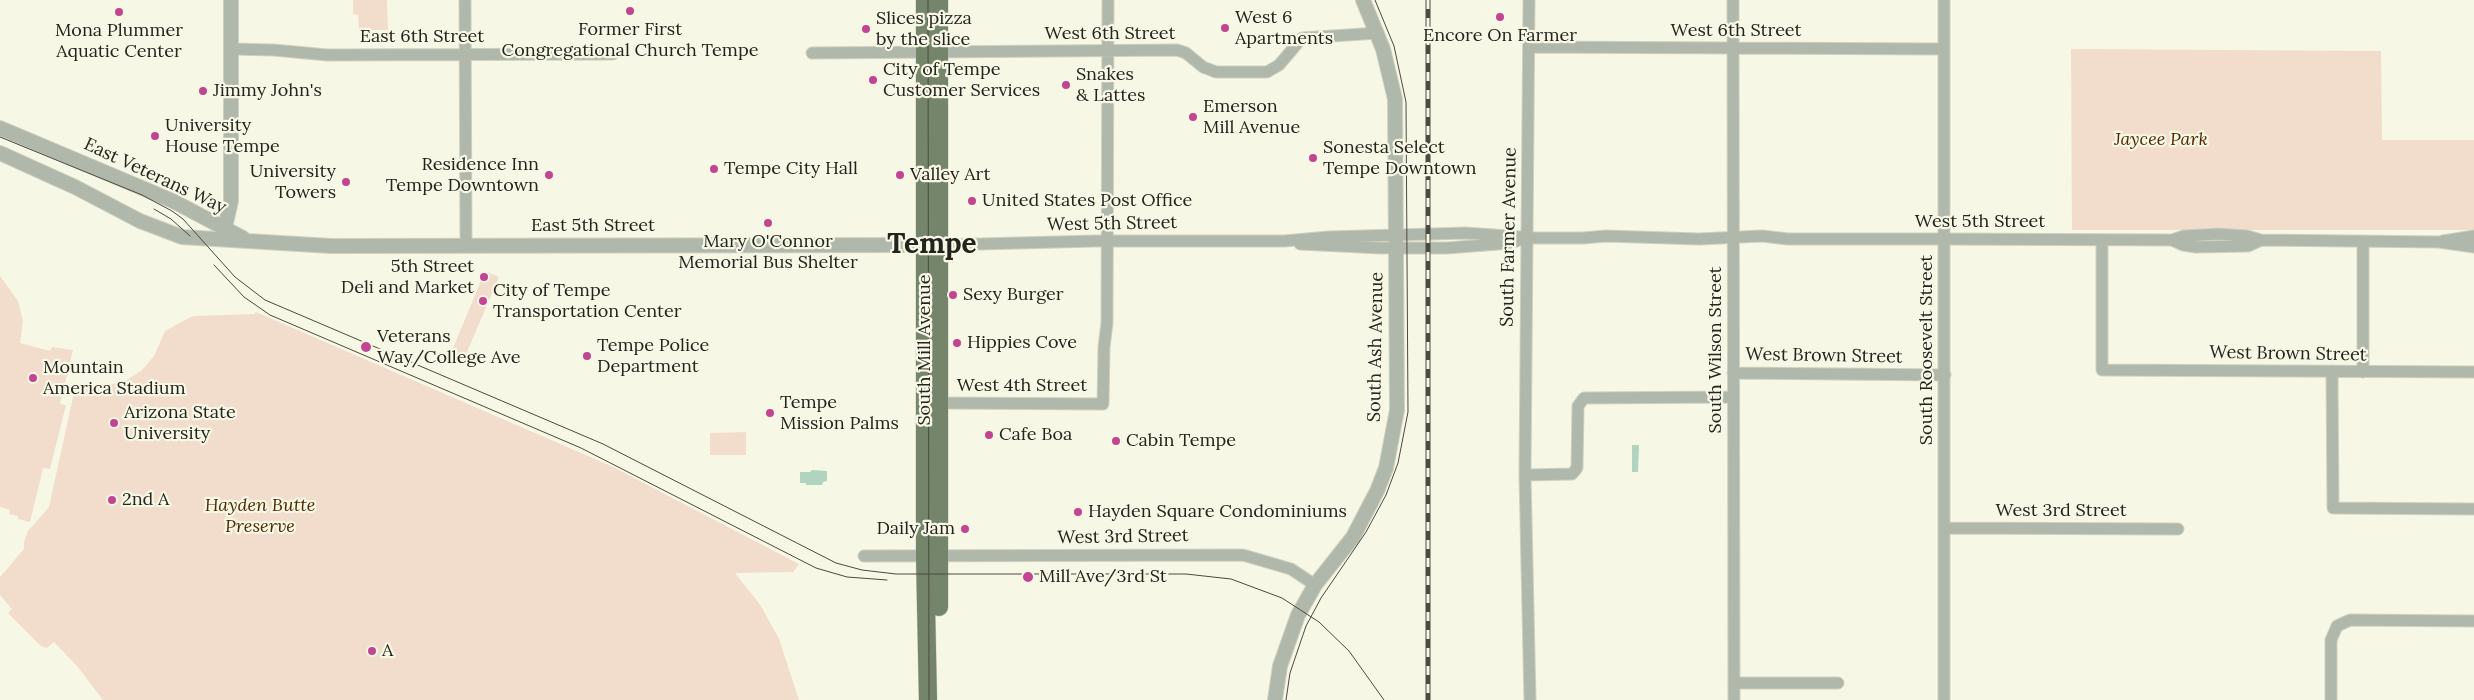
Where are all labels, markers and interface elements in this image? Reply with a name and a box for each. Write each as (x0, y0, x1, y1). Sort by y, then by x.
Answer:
marker: Former First Congregational Church Tempe (624, 5, 636, 17)
marker: Mona Plummer Aquatic Center (113, 6, 125, 18)
place label: West 6 Apartments (1235, 7, 1333, 50)
place label: Slices pizza by the slice (876, 8, 972, 50)
marker: Encore On Farmer (1494, 11, 1506, 23)
place label: Former First Congregational Church Tempe (502, 19, 758, 62)
place label: Mona Plummer Aquatic Center (55, 20, 183, 62)
street label: West 6th Street (1671, 20, 1801, 42)
marker: West 6 Apartments (1219, 22, 1231, 34)
marker: Slices pizza by the slice (860, 23, 872, 35)
street label: West 6th Street (1045, 23, 1175, 45)
place label: Encore On Farmer (1423, 25, 1577, 47)
street label: East 6th Street (360, 26, 484, 48)
place label: City of Tempe Customer Services (883, 59, 1040, 102)
place label: Snakes & Lattes (1076, 64, 1145, 106)
marker: City of Tempe Customer Services (867, 74, 879, 86)
marker: Snakes & Lattes (1060, 79, 1072, 91)
place label: Jimmy John's (213, 80, 322, 102)
marker: Jimmy John's (197, 85, 209, 97)
place label: Emerson Mill Avenue (1203, 96, 1300, 138)
marker: Emerson Mill Avenue (1187, 111, 1199, 123)
place label: University House Tempe (165, 115, 280, 158)
park label: Jaycee Park (2114, 129, 2208, 151)
marker: University House Tempe (149, 130, 161, 142)
street label: East Veterans Way (80, 134, 230, 218)
place label: Sonesta Select Tempe Downtown (1323, 137, 1476, 180)
street label: South Farmer Avenue (1497, 147, 1521, 327)
marker: Sonesta Select Tempe Downtown (1307, 152, 1319, 164)
place label: Residence Inn Tempe Downtown (386, 154, 539, 196)
place label: Tempe City Hall (724, 158, 858, 180)
place label: University Towers (250, 161, 336, 203)
marker: Tempe City Hall (708, 163, 720, 175)
place label: Valley Art (910, 164, 990, 186)
marker: Residence Inn Tempe Downtown (543, 169, 555, 181)
marker: Valley Art (894, 169, 906, 181)
marker: University Towers (340, 176, 352, 188)
place label: United States Post Office (982, 190, 1192, 212)
marker: United States Post Office (966, 195, 978, 207)
street label: West 5th Street (1915, 211, 2045, 233)
street label: West 5th Street (1047, 212, 1177, 236)
street label: East 5th Street (531, 215, 655, 237)
marker: Mary O'Connor Memorial Bus Shelter (762, 217, 774, 229)
district label: Tempe (887, 228, 977, 262)
place label: Mary O'Connor Memorial Bus Shelter (678, 231, 858, 274)
street label: South Roosevelt Street (1916, 255, 1938, 445)
place label: 5th Street Deli and Market (341, 256, 474, 298)
street label: South Wilson Street (1705, 266, 1727, 434)
marker: 5th Street Deli and Market (478, 271, 490, 283)
street label: South Ash Avenue (1364, 272, 1388, 422)
street label: South Mill Avenue (914, 274, 936, 426)
place label: City of Tempe Transportation Center (493, 280, 682, 322)
place label: Sexy Burger (963, 284, 1064, 306)
marker: Sexy Burger (947, 289, 959, 301)
marker: City of Tempe Transportation Center (477, 295, 489, 307)
place label: Veterans Way/College Ave (377, 326, 521, 368)
place label: Hippies Cove (967, 332, 1077, 354)
place label: Tempe Police Department (597, 335, 709, 378)
marker: Hippies Cove (951, 337, 963, 349)
marker: Veterans Way/College Ave (359, 340, 373, 354)
street label: West Brown Street (2209, 342, 2367, 366)
street label: West Brown Street (1745, 344, 1903, 368)
marker: Tempe Police Department (581, 350, 593, 362)
place label: Mountain America Stadium (43, 357, 186, 399)
marker: Mountain America Stadium (27, 372, 39, 384)
street label: West 4th Street (957, 375, 1087, 397)
place label: Tempe Mission Palms (780, 392, 899, 434)
place label: Arizona State University (124, 402, 236, 444)
marker: Tempe Mission Palms (764, 407, 776, 419)
marker: Arizona State University (108, 417, 120, 429)
place label: Cafe Boa (999, 424, 1072, 446)
marker: Cafe Boa (983, 429, 995, 441)
place label: Cabin Tempe (1126, 430, 1236, 452)
marker: Cabin Tempe (1110, 435, 1122, 447)
place label: 2nd A (122, 489, 169, 511)
marker: 2nd A (106, 494, 118, 506)
park label: Hayden Butte Preserve (205, 495, 315, 538)
street label: West 3rd Street (1995, 500, 2127, 522)
place label: Hayden Square Condominiums (1088, 501, 1347, 523)
marker: Hayden Square Condominiums (1072, 506, 1084, 518)
place label: Daily Jam (876, 518, 955, 540)
marker: Daily Jam (959, 523, 971, 535)
street label: West 3rd Street (1057, 525, 1189, 549)
place label: Mill Ave/3rd St (1039, 566, 1167, 588)
marker: Mill Ave/3rd St (1021, 570, 1035, 584)
place label: A (382, 640, 393, 662)
marker: A (366, 645, 378, 657)

